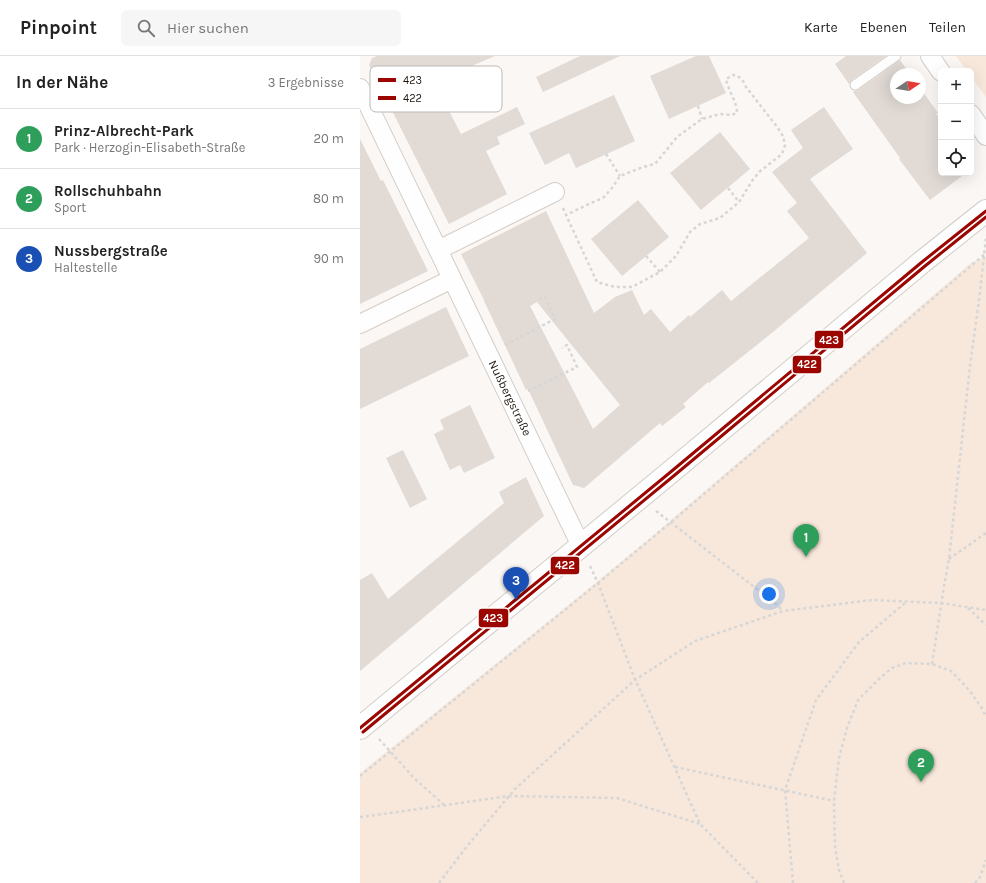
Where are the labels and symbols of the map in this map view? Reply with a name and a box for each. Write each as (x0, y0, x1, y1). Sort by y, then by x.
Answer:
legend (370, 66, 502, 112)
north arrow (890, 68, 926, 104)
text: 423 (403, 74, 422, 87)
text: 422 (403, 92, 422, 105)
line badge: 423 (814, 330, 844, 349)
text: 423 (819, 334, 839, 347)
line badge: 422 (792, 355, 822, 374)
street label: Nußbergstraße (486, 358, 534, 438)
text: 422 (797, 358, 817, 371)
pin: 1 (793, 524, 819, 557)
line badge: 422 (550, 556, 580, 575)
text: 422 (555, 559, 575, 572)
pin: 3 (503, 567, 529, 600)
your location (759, 584, 779, 604)
line badge: 423 (478, 608, 509, 628)
text: 423 (483, 612, 503, 625)
pin: 2 (908, 749, 934, 782)

